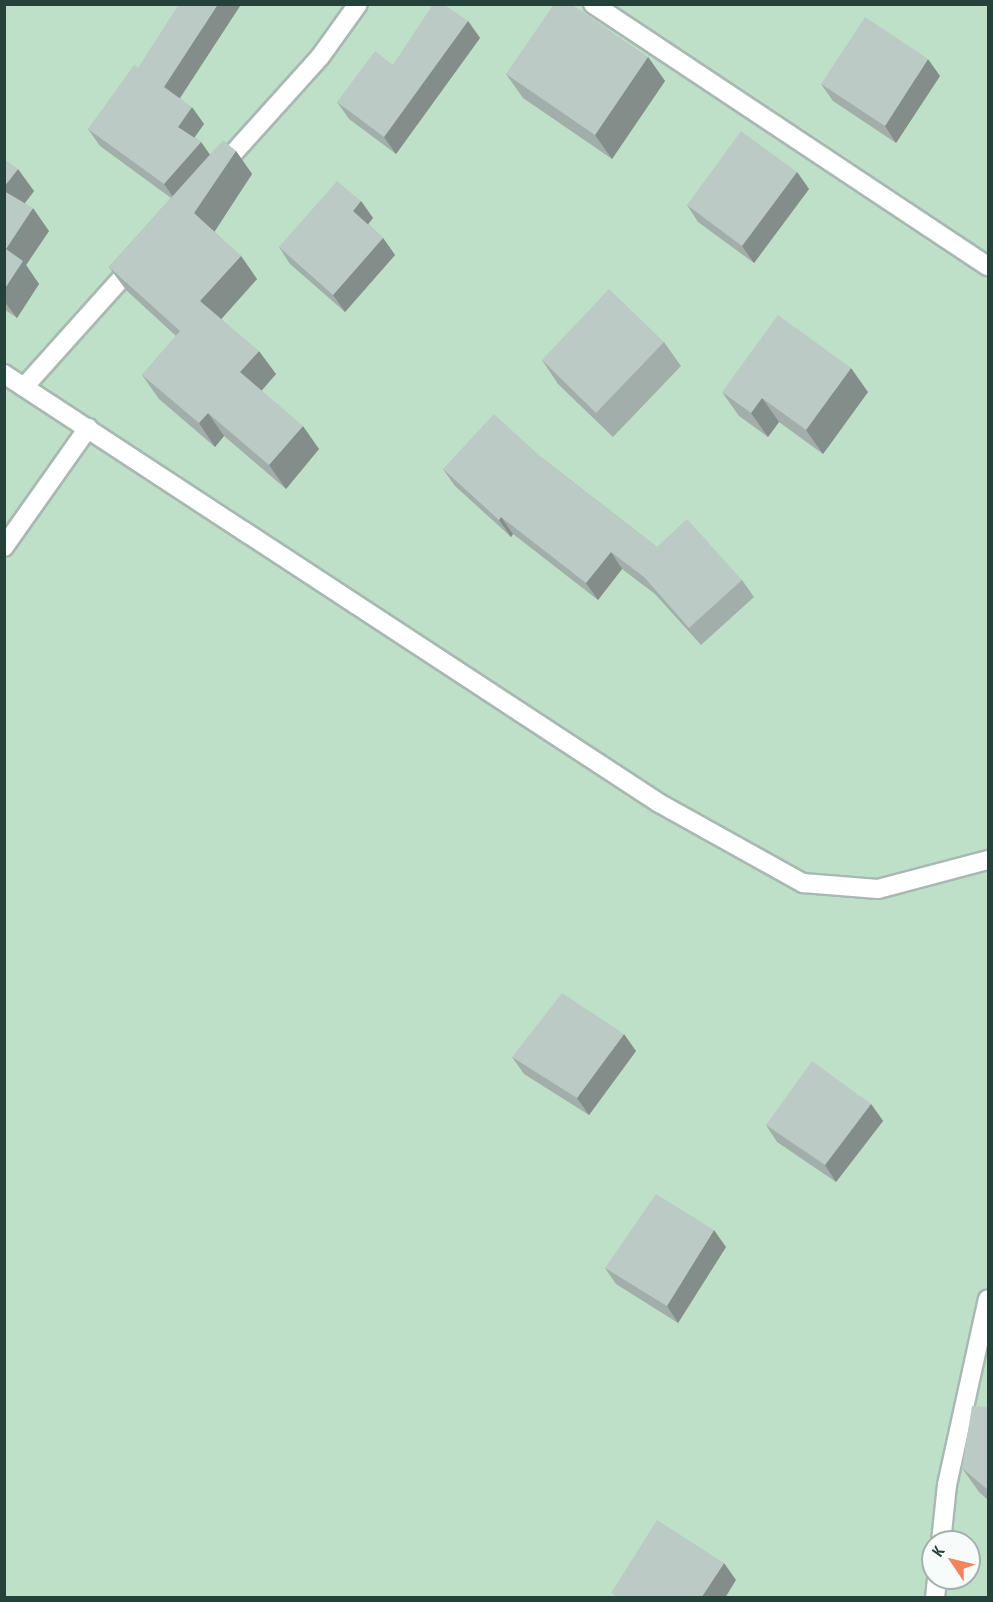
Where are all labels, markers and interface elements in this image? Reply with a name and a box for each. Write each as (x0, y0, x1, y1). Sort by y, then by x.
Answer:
north arrow (921, 1530, 981, 1590)
text: K (927, 1542, 948, 1560)

